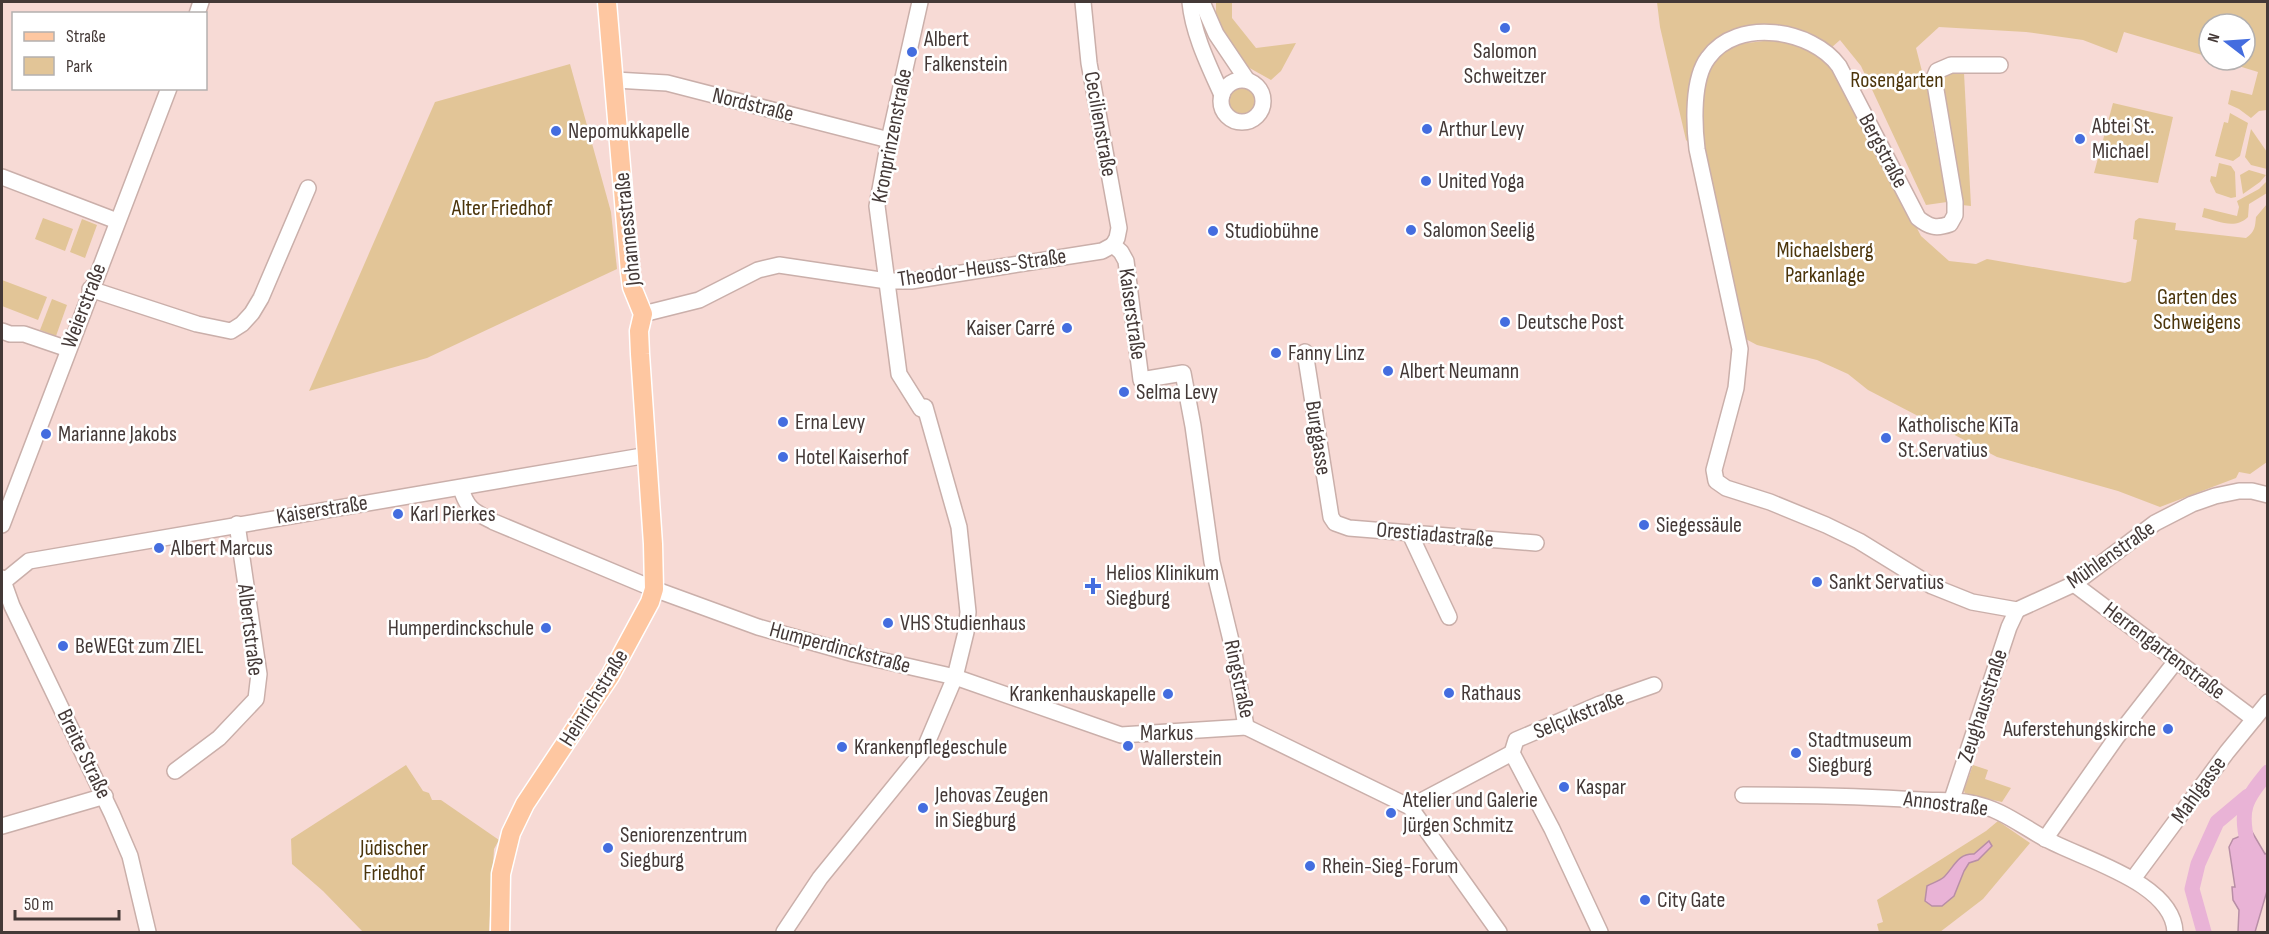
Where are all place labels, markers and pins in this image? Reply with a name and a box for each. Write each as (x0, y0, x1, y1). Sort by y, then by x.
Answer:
marker: Salomon Schweitzer (1498, 21, 1512, 35)
place label: Albert Falkenstein (923, 26, 1008, 78)
place label: Salomon Schweitzer (1464, 38, 1546, 90)
marker: Albert Falkenstein (905, 45, 919, 59)
place label: Abtei St. Michael (2091, 113, 2154, 165)
place label: Arthur Levy (1438, 116, 1525, 143)
place label: Nepomukkapelle (568, 118, 690, 145)
marker: Arthur Levy (1420, 122, 1434, 136)
marker: Nepomukkapelle (549, 124, 563, 138)
marker: Abtei St. Michael (2073, 132, 2087, 146)
place label: United Yoga (1438, 168, 1525, 195)
marker: United Yoga (1419, 174, 1433, 188)
place label: Salomon Seelig (1423, 217, 1535, 244)
place label: Studiobühne (1225, 218, 1319, 245)
marker: Salomon Seelig (1404, 223, 1418, 237)
marker: Studiobühne (1206, 224, 1220, 238)
place label: Deutsche Post (1517, 309, 1624, 336)
place label: Kaiser Carré (966, 315, 1055, 342)
marker: Deutsche Post (1498, 315, 1512, 329)
marker: Kaiser Carré (1060, 321, 1074, 335)
place label: Fanny Linz (1288, 340, 1365, 367)
marker: Fanny Linz (1269, 346, 1283, 360)
place label: Albert Neumann (1399, 358, 1519, 385)
marker: Albert Neumann (1381, 364, 1395, 378)
place label: Selma Levy (1136, 379, 1219, 406)
marker: Selma Levy (1117, 385, 1131, 399)
place label: Erna Levy (795, 409, 866, 436)
place label: Katholische KiTa St.Servatius (1898, 412, 2019, 464)
marker: Erna Levy (776, 415, 790, 429)
place label: Marianne Jakobs (58, 421, 177, 448)
marker: Marianne Jakobs (39, 427, 53, 441)
marker: Katholische KiTa St.Servatius (1879, 431, 1893, 445)
place label: Hotel Kaiserhof (795, 444, 909, 471)
marker: Hotel Kaiserhof (776, 450, 790, 464)
place label: Karl Pierkes (410, 501, 496, 528)
marker: Karl Pierkes (391, 507, 405, 521)
place label: Siegessäule (1656, 512, 1742, 539)
marker: Siegessäule (1637, 518, 1651, 532)
place label: Albert Marcus (170, 535, 273, 562)
marker: Albert Marcus (152, 541, 166, 555)
place label: Helios Klinikum Siegburg (1106, 560, 1219, 612)
place label: Sankt Servatius (1829, 569, 1944, 596)
marker: Sankt Servatius (1810, 575, 1824, 589)
marker: Helios Klinikum Siegburg (1084, 577, 1102, 595)
place label: VHS Studienhaus (900, 610, 1026, 637)
place label: Humperdinckschule (388, 615, 534, 642)
marker: VHS Studienhaus (881, 616, 895, 630)
marker: Humperdinckschule (539, 621, 553, 635)
place label: BeWEGt zum ZIEL (75, 633, 203, 660)
marker: BeWEGt zum ZIEL (56, 639, 70, 653)
place label: Rathaus (1461, 680, 1521, 707)
place label: Krankenhauskapelle (1009, 681, 1156, 708)
marker: Rathaus (1442, 686, 1456, 700)
marker: Krankenhauskapelle (1161, 687, 1175, 701)
place label: Auferstehungskirche (2002, 716, 2156, 743)
place label: Markus Wallerstein (1140, 720, 1222, 772)
marker: Auferstehungskirche (2161, 722, 2175, 736)
place label: Stadtmuseum Siegburg (1808, 727, 1912, 779)
place label: Krankenpflegeschule (854, 734, 1007, 761)
marker: Markus Wallerstein (1121, 739, 1135, 753)
marker: Krankenpflegeschule (835, 740, 849, 754)
marker: Stadtmuseum Siegburg (1789, 746, 1803, 760)
place label: Kaspar (1576, 774, 1626, 801)
marker: Kaspar (1557, 780, 1571, 794)
place label: Jehovas Zeugen in Siegburg (934, 782, 1048, 834)
place label: Atelier und Galerie Jürgen Schmitz (1402, 787, 1538, 839)
marker: Jehovas Zeugen in Siegburg (916, 801, 930, 815)
marker: Atelier und Galerie Jürgen Schmitz (1384, 806, 1398, 820)
place label: Seniorenzentrum Siegburg (620, 822, 747, 874)
marker: Seniorenzentrum Siegburg (601, 841, 615, 855)
place label: Rhein-Sieg-Forum (1322, 853, 1458, 880)
marker: Rhein-Sieg-Forum (1303, 859, 1317, 873)
place label: City Gate (1657, 887, 1725, 914)
marker: City Gate (1638, 893, 1652, 907)

